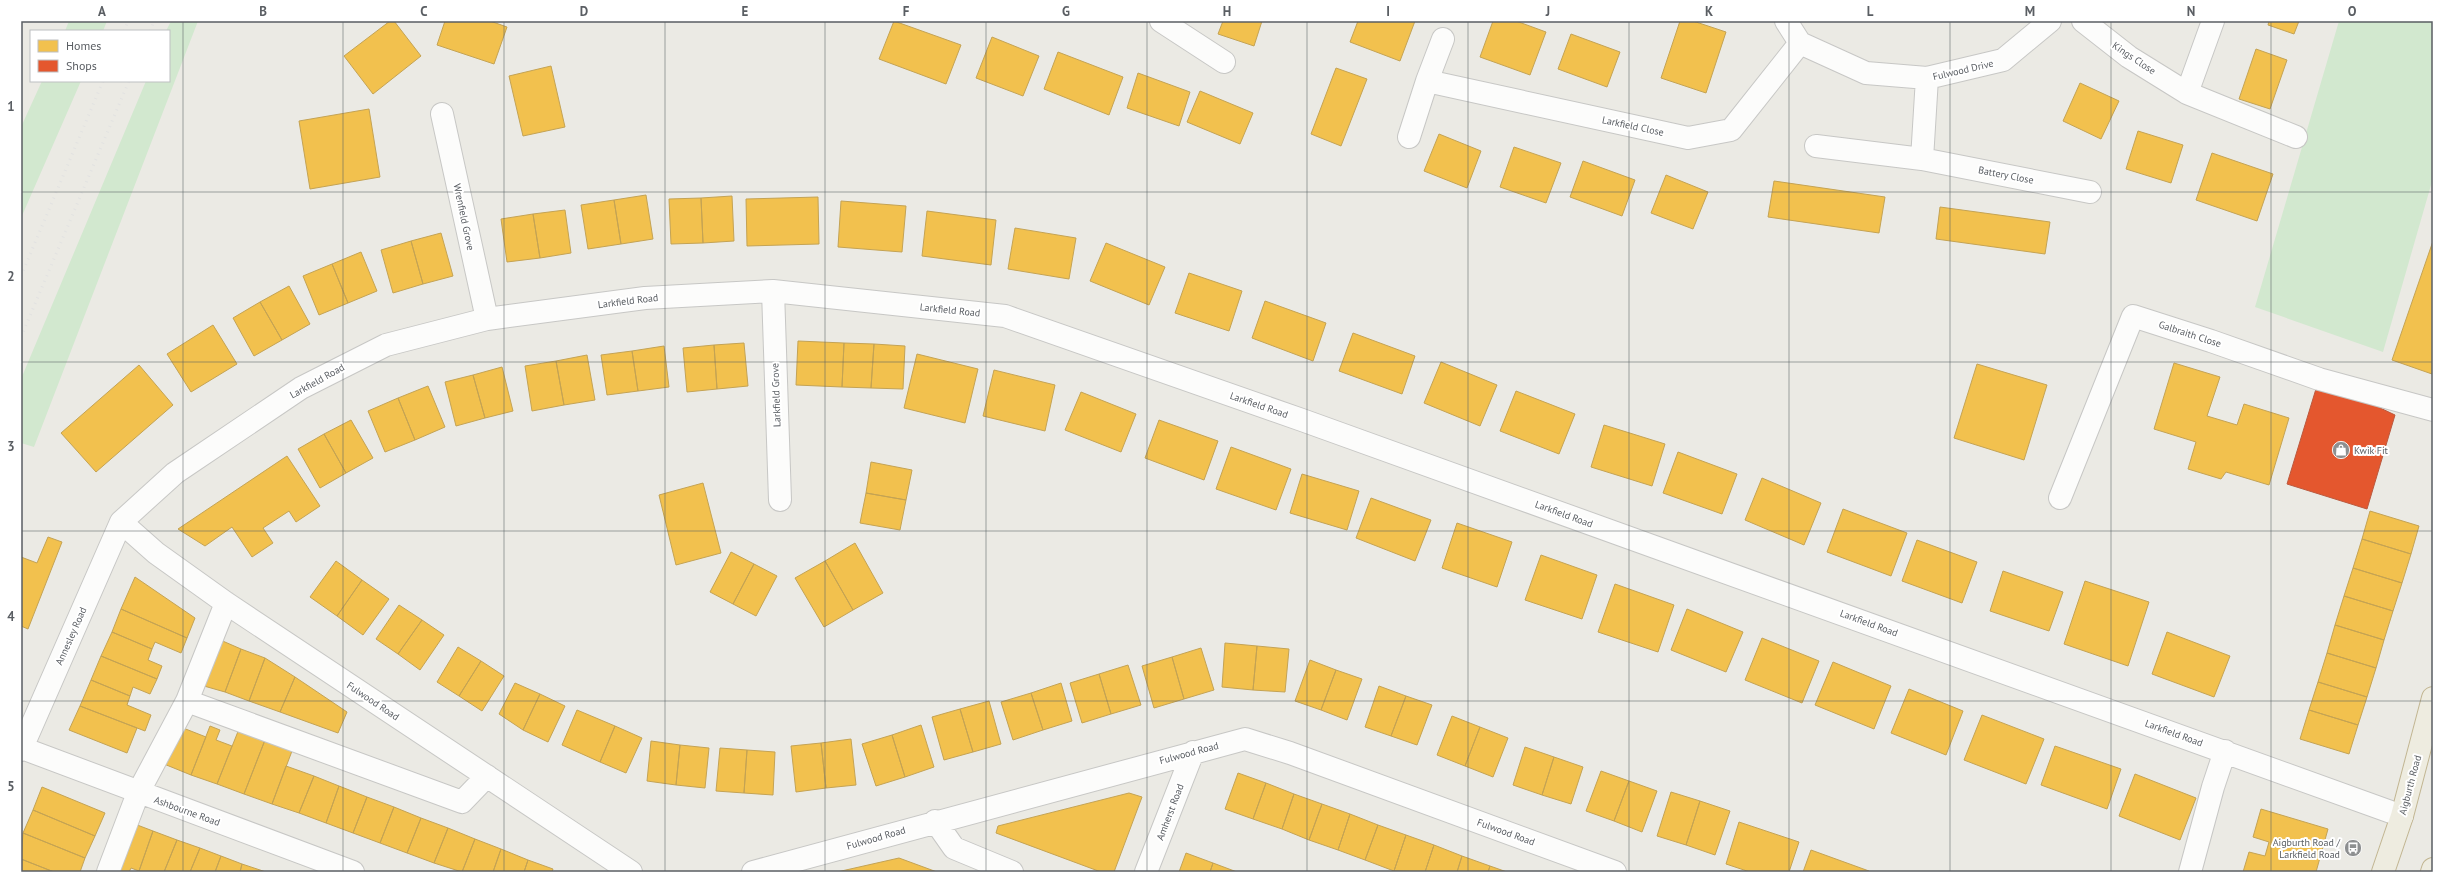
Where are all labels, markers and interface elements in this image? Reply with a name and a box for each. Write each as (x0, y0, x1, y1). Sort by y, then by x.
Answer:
text: A (98, 3, 106, 20)
text: B (259, 3, 267, 20)
text: C (420, 3, 428, 20)
text: D (580, 3, 588, 20)
text: E (742, 3, 749, 20)
text: F (903, 3, 910, 20)
text: G (1062, 3, 1070, 20)
text: H (1223, 3, 1231, 20)
text: I (1386, 3, 1390, 20)
text: J (1545, 3, 1550, 20)
text: K (1705, 3, 1713, 20)
text: L (1867, 3, 1874, 20)
text: M (2025, 3, 2035, 20)
text: N (2187, 3, 2195, 20)
text: O (2348, 3, 2357, 20)
legend (30, 30, 170, 82)
text: Homes (66, 38, 101, 53)
street label: Kings Close (2110, 39, 2158, 77)
street label: Fulwood Drive (1931, 57, 1995, 83)
text: Shops (66, 58, 97, 73)
text: 1 (7, 98, 15, 115)
street label: Larkfield Close (1601, 113, 1665, 139)
street label: Battery Close (1977, 163, 2035, 187)
street label: Wrenfield Grove (451, 182, 477, 252)
text: 2 (7, 268, 15, 285)
street label: Larkfield Road (597, 291, 659, 311)
street label: Larkfield Road (919, 300, 981, 320)
street label: Galbraith Close (2157, 318, 2223, 350)
street label: Larkfield Road (287, 361, 347, 401)
street label: Larkfield Grove (768, 363, 784, 427)
street label: Larkfield Road (1228, 389, 1290, 421)
text: 3 (7, 438, 15, 455)
shop icon: Kwik Fit (2331, 440, 2351, 460)
place label: Kwik Fit (2354, 444, 2389, 457)
street label: Larkfield Road (1533, 498, 1595, 530)
street label: Annesley Road (52, 605, 90, 667)
street label: Larkfield Road (1838, 607, 1900, 639)
text: 4 (7, 608, 15, 625)
street label: Fulwood Road (344, 679, 402, 723)
street label: Larkfield Road (2143, 717, 2205, 749)
street label: Fulwood Road (1158, 739, 1220, 767)
street label: Aigburth Road (2396, 754, 2424, 816)
text: 5 (7, 778, 15, 795)
street label: Amherst Road (1153, 782, 1187, 842)
street label: Ashbourne Road (152, 793, 222, 829)
street label: Fulwood Road (1475, 816, 1537, 848)
street label: Fulwood Road (845, 823, 907, 853)
place label: Aigburth Road / Larkfield Road (2273, 836, 2340, 861)
bus stop icon: Aigburth Road / Larkfield Road (2343, 838, 2363, 858)

